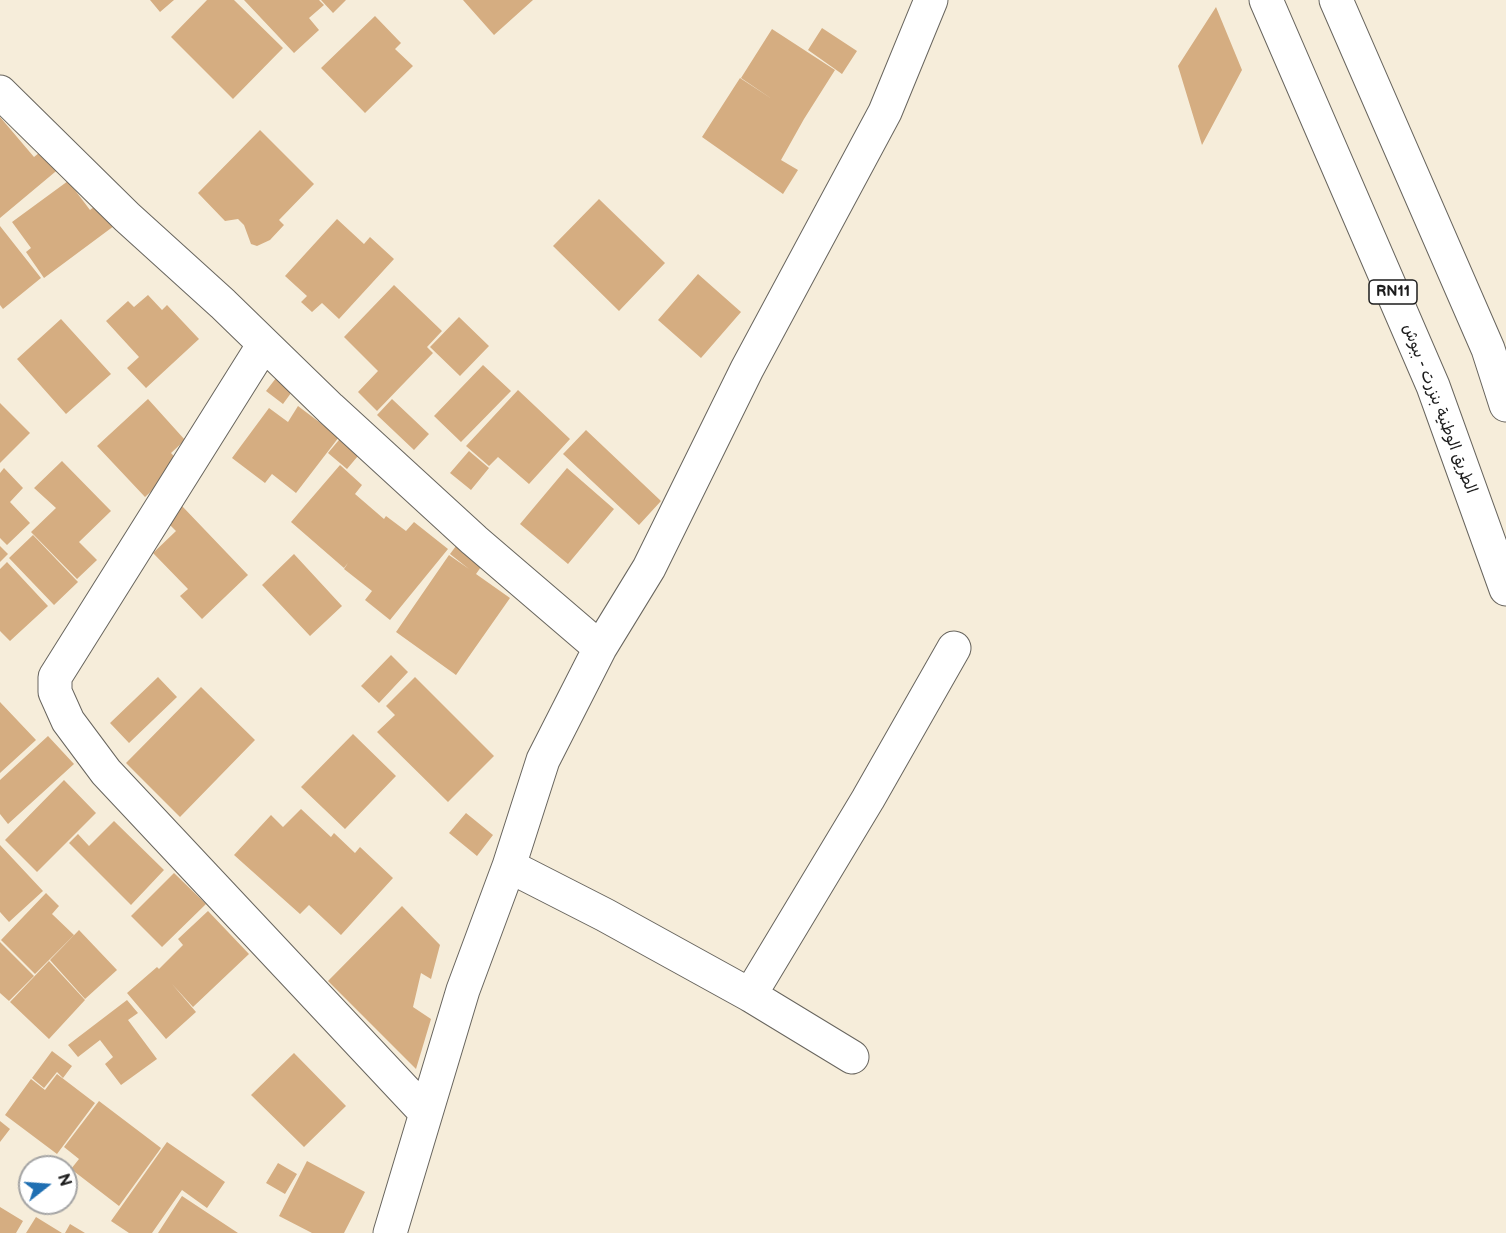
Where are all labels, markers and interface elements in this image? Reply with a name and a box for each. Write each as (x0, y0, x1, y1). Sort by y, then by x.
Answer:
road number: RN11 (1369, 280, 1417, 304)
street label: الطريق الوطنية بنزرت - ببوش (1398, 321, 1480, 497)
north arrow (18, 1155, 78, 1215)
text: N (53, 1172, 75, 1189)

